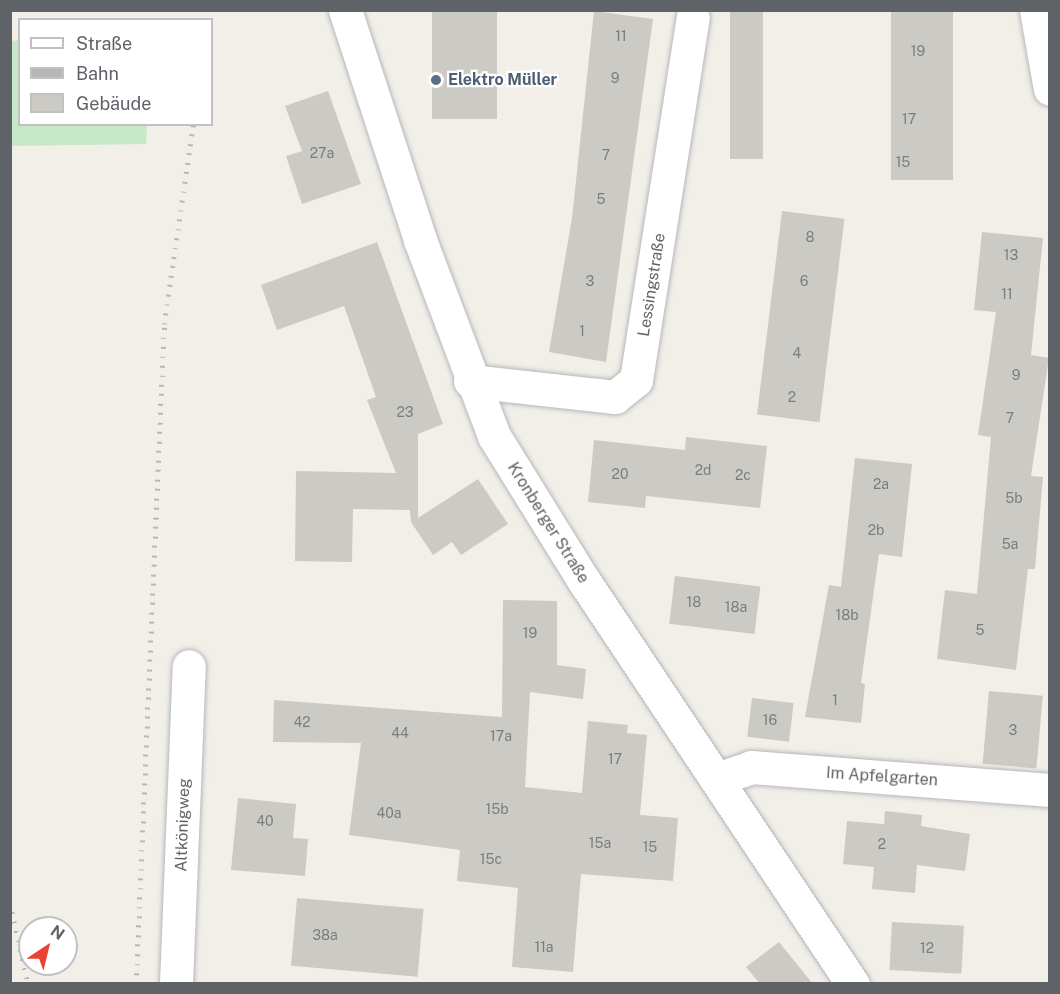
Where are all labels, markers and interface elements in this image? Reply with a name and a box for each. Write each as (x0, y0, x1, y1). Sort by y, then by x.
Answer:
legend (18, 18, 213, 126)
house number: 11 (615, 28, 627, 44)
text: Straße (76, 33, 132, 54)
house number: 19 (911, 43, 925, 59)
text: Bahn (76, 63, 119, 84)
place label: Elektro Müller (448, 70, 557, 90)
house number: 9 (611, 70, 619, 86)
marker: Elektro Müller (429, 73, 443, 87)
text: Gebäude (76, 93, 151, 114)
house number: 17 (902, 111, 916, 127)
house number: 27a (310, 145, 334, 161)
house number: 7 (602, 147, 610, 163)
house number: 15 (896, 154, 910, 170)
house number: 5 (597, 191, 605, 207)
house number: 8 (805, 229, 815, 245)
street label: Lessingstraße (634, 232, 670, 338)
house number: 13 (1004, 247, 1018, 263)
house number: 3 (586, 273, 594, 289)
house number: 6 (800, 273, 808, 289)
house number: 11 (1001, 286, 1013, 302)
house number: 1 (579, 323, 585, 339)
house number: 4 (793, 345, 801, 361)
house number: 9 (1012, 367, 1020, 383)
house number: 2 (788, 389, 796, 405)
house number: 23 (396, 404, 414, 420)
house number: 7 (1006, 410, 1014, 426)
street label: Kronberger Straße (503, 459, 593, 587)
house number: 2d (695, 462, 711, 478)
house number: 20 (612, 466, 628, 482)
house number: 2c (735, 467, 751, 483)
house number: 2a (873, 476, 889, 492)
house number: 5b (1005, 490, 1023, 506)
house number: 2b (868, 522, 884, 538)
house number: 5a (1002, 536, 1018, 552)
house number: 18 (687, 594, 701, 610)
house number: 18a (725, 599, 747, 615)
house number: 18b (835, 607, 859, 623)
house number: 5 (976, 622, 984, 638)
house number: 19 (523, 625, 537, 641)
house number: 1 (832, 692, 838, 708)
house number: 16 (763, 712, 777, 728)
house number: 42 (293, 714, 311, 730)
house number: 3 (1009, 722, 1017, 738)
house number: 44 (391, 725, 409, 741)
house number: 17a (490, 728, 512, 744)
house number: 17 (608, 751, 622, 767)
street label: Im Apfelgarten (825, 764, 939, 790)
street label: Altkönigweg (172, 778, 194, 872)
house number: 15b (485, 801, 509, 817)
house number: 40a (376, 805, 402, 821)
house number: 40 (256, 813, 274, 829)
house number: 15a (589, 835, 611, 851)
house number: 2 (878, 836, 886, 852)
house number: 15 (643, 839, 657, 855)
house number: 15c (480, 851, 502, 867)
north arrow (18, 916, 78, 976)
text: N (47, 921, 68, 944)
house number: 38a (312, 927, 338, 943)
house number: 11a (534, 939, 554, 955)
house number: 12 (920, 940, 934, 956)

